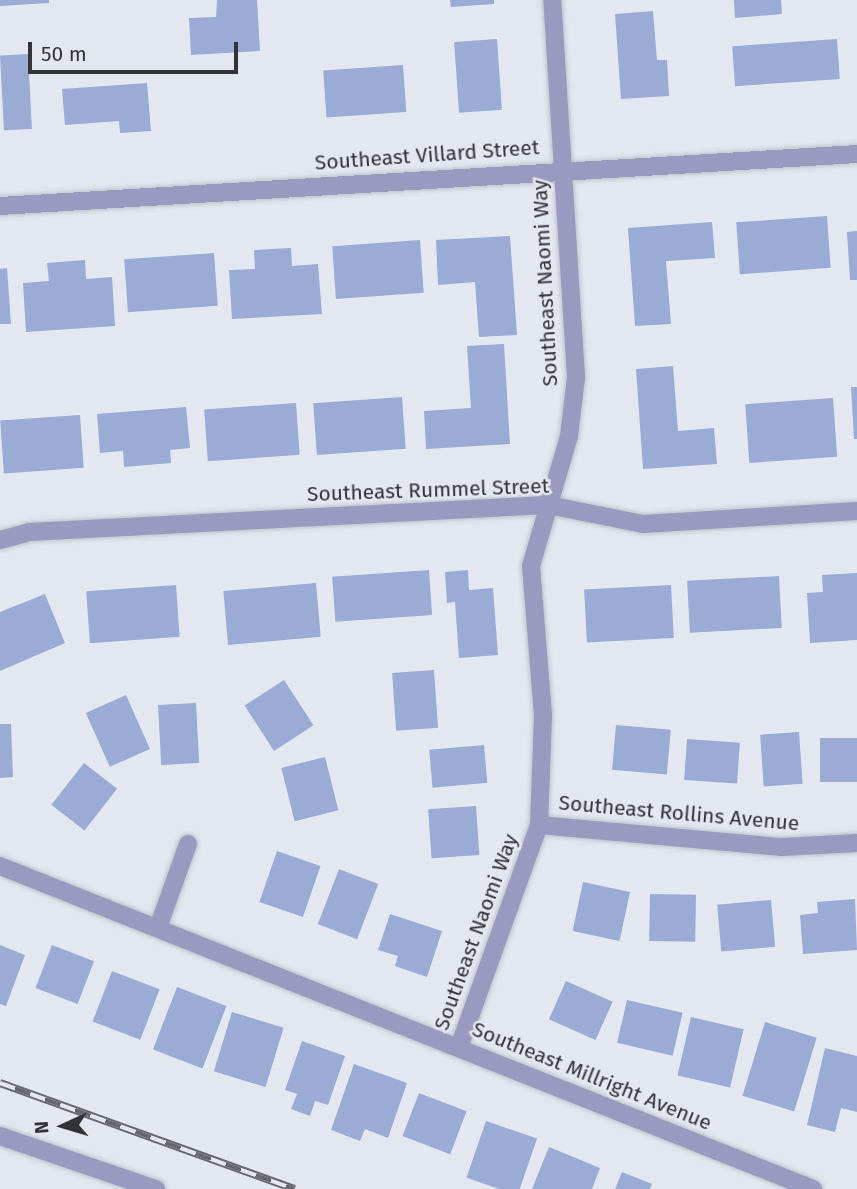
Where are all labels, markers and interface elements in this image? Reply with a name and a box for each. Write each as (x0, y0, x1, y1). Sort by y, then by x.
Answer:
scale bar (32, 28, 242, 72)
text: 50 m (41, 41, 87, 67)
street label: Southeast Villard Street (314, 135, 540, 175)
street label: Southeast Naomi Way (527, 179, 563, 387)
street label: Southeast Rummel Street (306, 473, 550, 507)
street label: Southeast Rollins Avenue (558, 790, 800, 836)
street label: Southeast Naomi Way (429, 830, 523, 1034)
street label: Southeast Millright Avenue (469, 1016, 715, 1136)
north arrow (28, 1091, 98, 1161)
text: N (30, 1120, 53, 1135)

